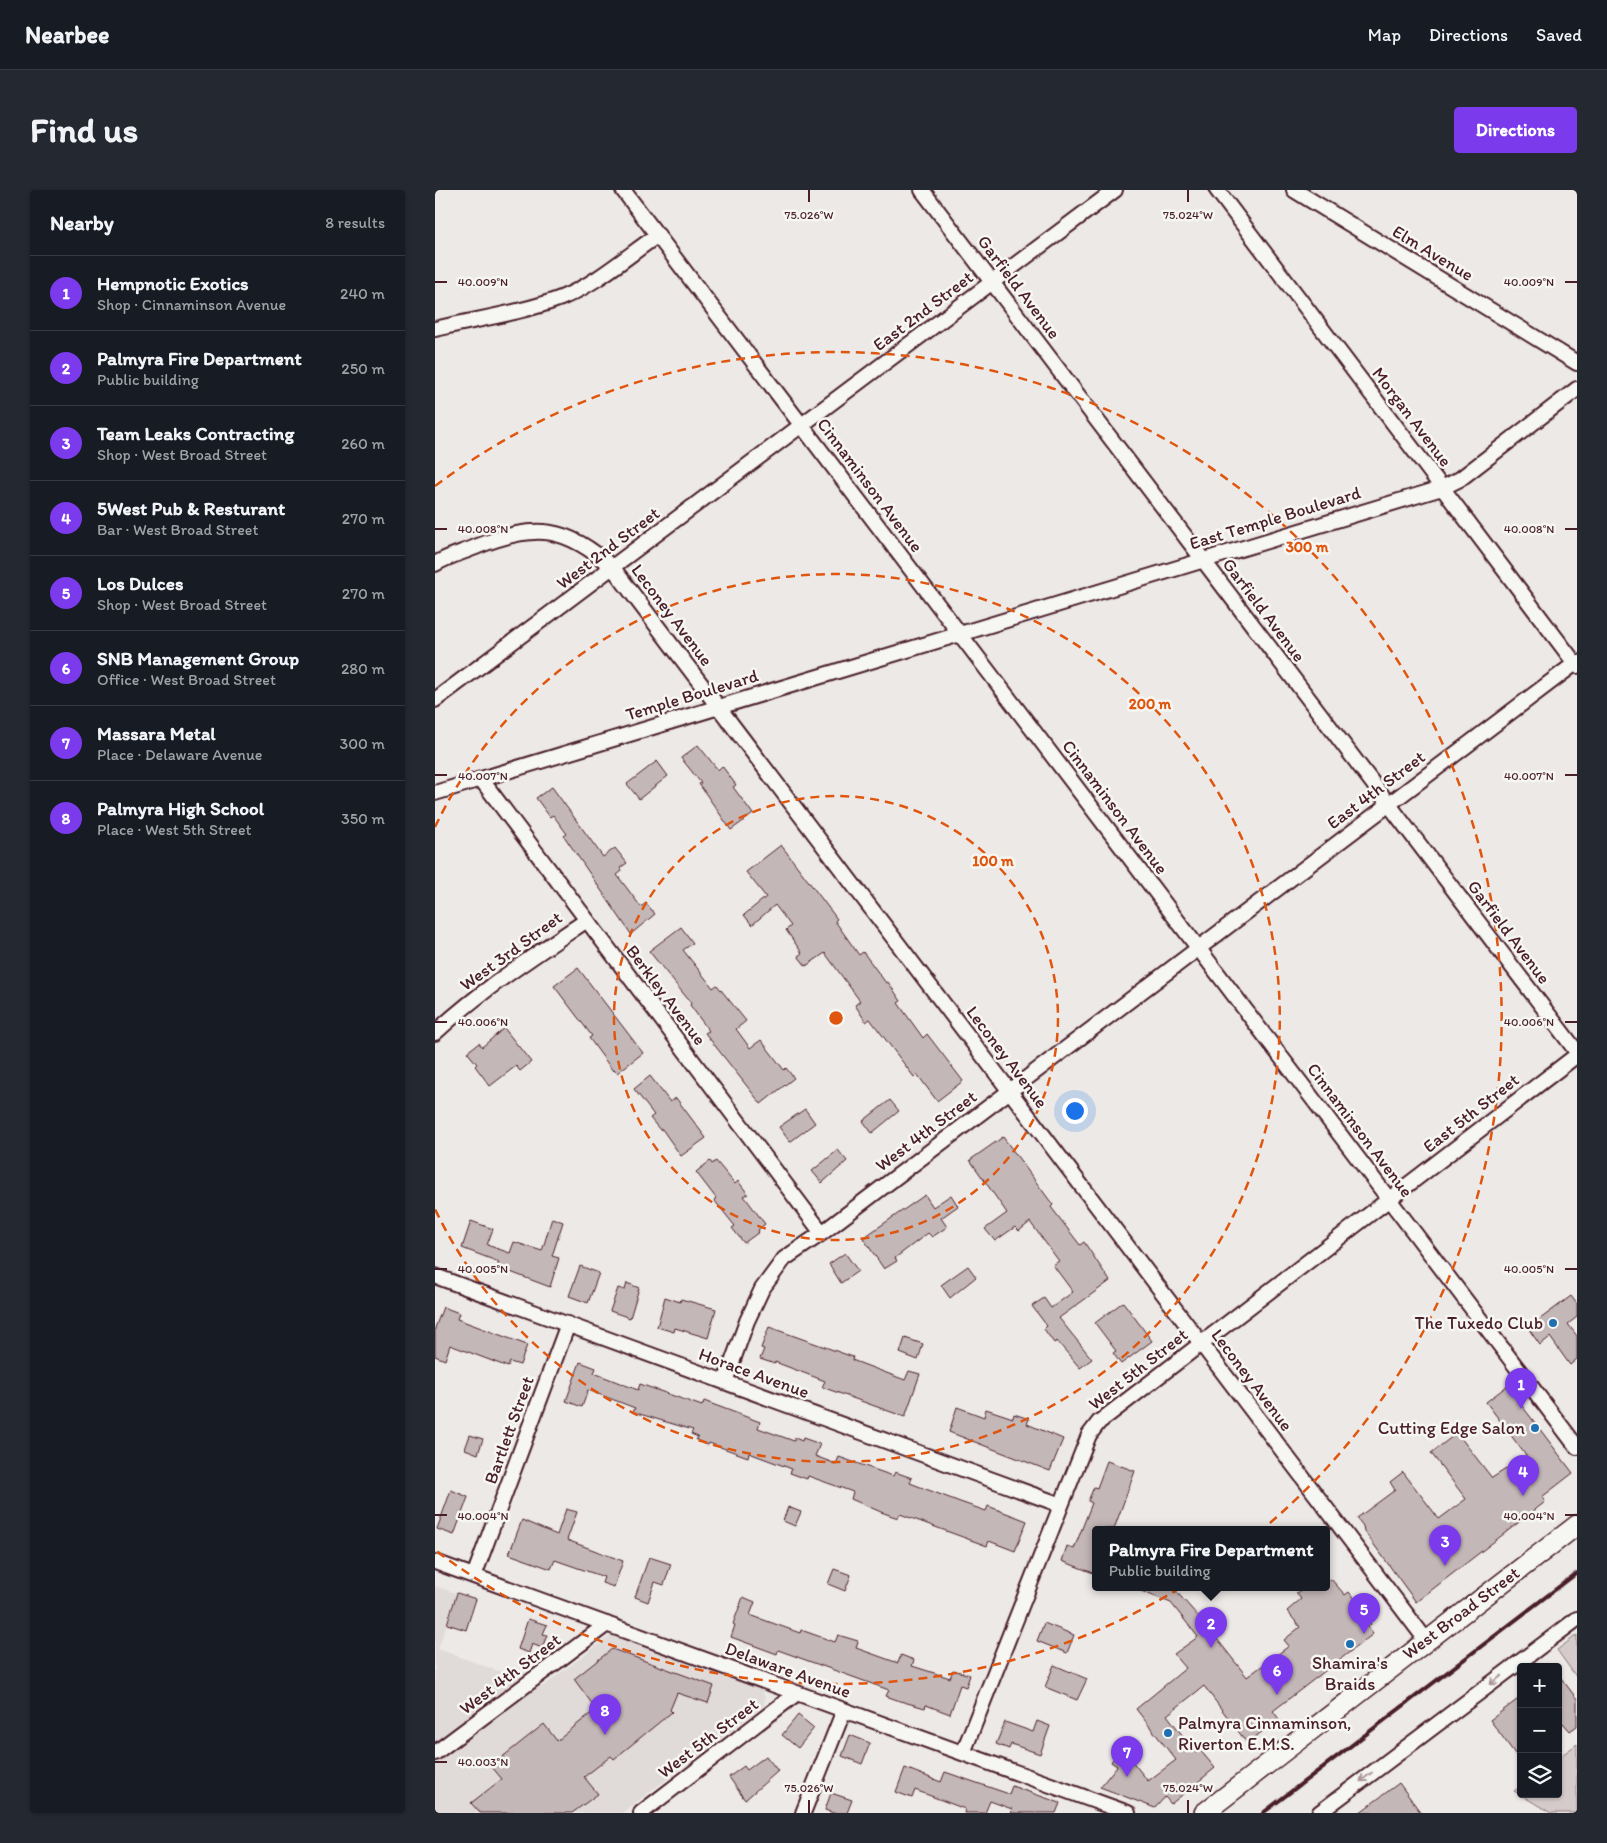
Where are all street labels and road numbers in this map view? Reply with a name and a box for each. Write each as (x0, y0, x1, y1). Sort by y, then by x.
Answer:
street label: Elm Avenue (1388, 220, 1478, 286)
street label: Garfield Avenue (973, 231, 1065, 343)
street label: East 2nd Street (869, 266, 978, 356)
street label: Morgan Avenue (1367, 363, 1457, 471)
street label: Cinnaminson Avenue (812, 413, 928, 557)
street label: East Temple Boulevard (1187, 481, 1363, 555)
street label: West 2nd Street (552, 502, 664, 594)
street label: Garfield Avenue (1218, 554, 1310, 666)
street label: Leconey Avenue (626, 560, 718, 670)
street label: Temple Boulevard (623, 664, 761, 726)
street label: Cinnaminson Avenue (1057, 735, 1173, 879)
street label: East 4th Street (1323, 746, 1430, 834)
street label: Garfield Avenue (1463, 876, 1555, 988)
street label: West 3rd Street (456, 906, 567, 995)
street label: Berkley Avenue (621, 940, 711, 1050)
street label: Leconey Avenue (961, 1002, 1053, 1112)
street label: Cinnaminson Avenue (1302, 1058, 1418, 1202)
street label: East 5th Street (1419, 1068, 1524, 1157)
street label: West 4th Street (871, 1086, 981, 1176)
street label: West 5th Street (1084, 1323, 1192, 1415)
street label: Leconey Avenue (1206, 1325, 1298, 1435)
street label: Horace Avenue (696, 1343, 812, 1403)
street label: Bartlett Street (479, 1373, 539, 1487)
street label: West Broad Street (1398, 1562, 1524, 1664)
street label: West 4th Street (455, 1629, 565, 1719)
street label: Delaware Avenue (722, 1637, 854, 1703)
street label: West 5th Street (653, 1693, 763, 1783)

